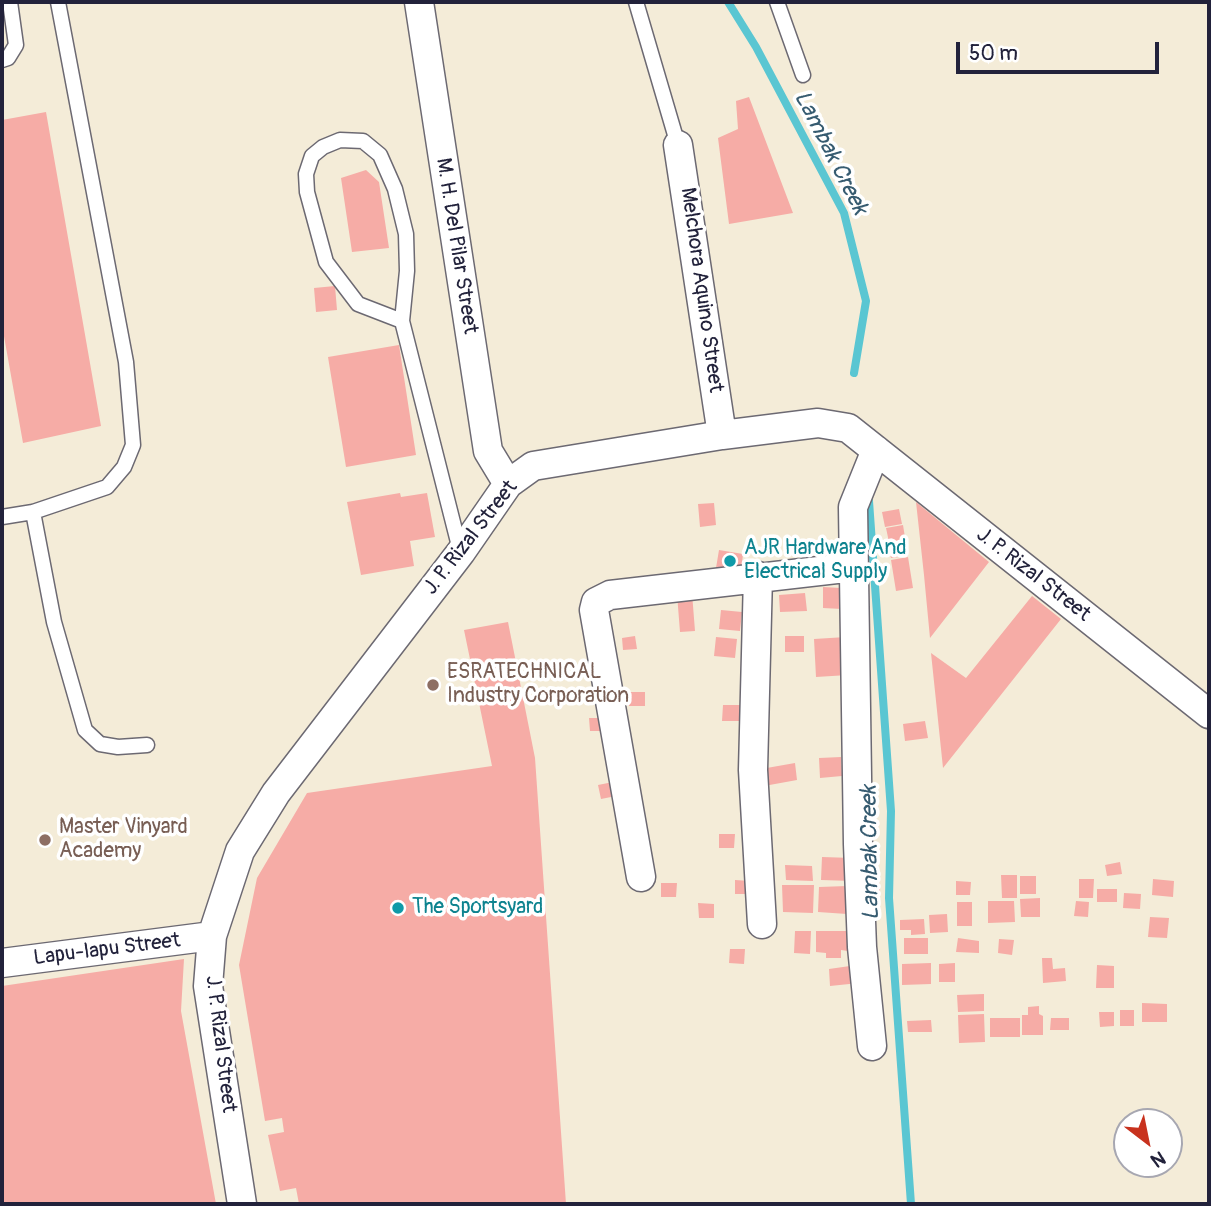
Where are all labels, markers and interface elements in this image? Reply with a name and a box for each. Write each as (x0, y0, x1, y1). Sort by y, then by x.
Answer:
scale bar (959, 28, 1162, 72)
text: 50 m (969, 40, 1018, 67)
water label: Lambak Creek (787, 87, 873, 219)
street label: M. H. Del Pilar Street (430, 156, 482, 336)
street label: Melchora Aquino Street (674, 186, 728, 394)
street label: J. P. Rizal Street (419, 476, 523, 600)
street label: J. P. Rizal Street (971, 523, 1095, 627)
place label: AJR Hardware And Electrical Supply (744, 536, 907, 586)
marker: AJR Hardware And Electrical Supply (722, 553, 738, 569)
place label: ESRATECHNICAL Industry Corporation (447, 660, 629, 710)
marker: ESRATECHNICAL Industry Corporation (425, 677, 441, 693)
water label: Lambak Creek (856, 785, 886, 921)
place label: Master Vinyard Academy (59, 815, 188, 865)
marker: Master Vinyard Academy (37, 832, 53, 848)
place label: The Sportsyard (412, 895, 543, 921)
marker: The Sportsyard (390, 900, 406, 916)
street label: Lapu-lapu Street (32, 928, 182, 972)
street label: J. P. Rizal Street (199, 974, 241, 1114)
north arrow (1113, 1108, 1183, 1178)
text: N (1146, 1146, 1170, 1173)

